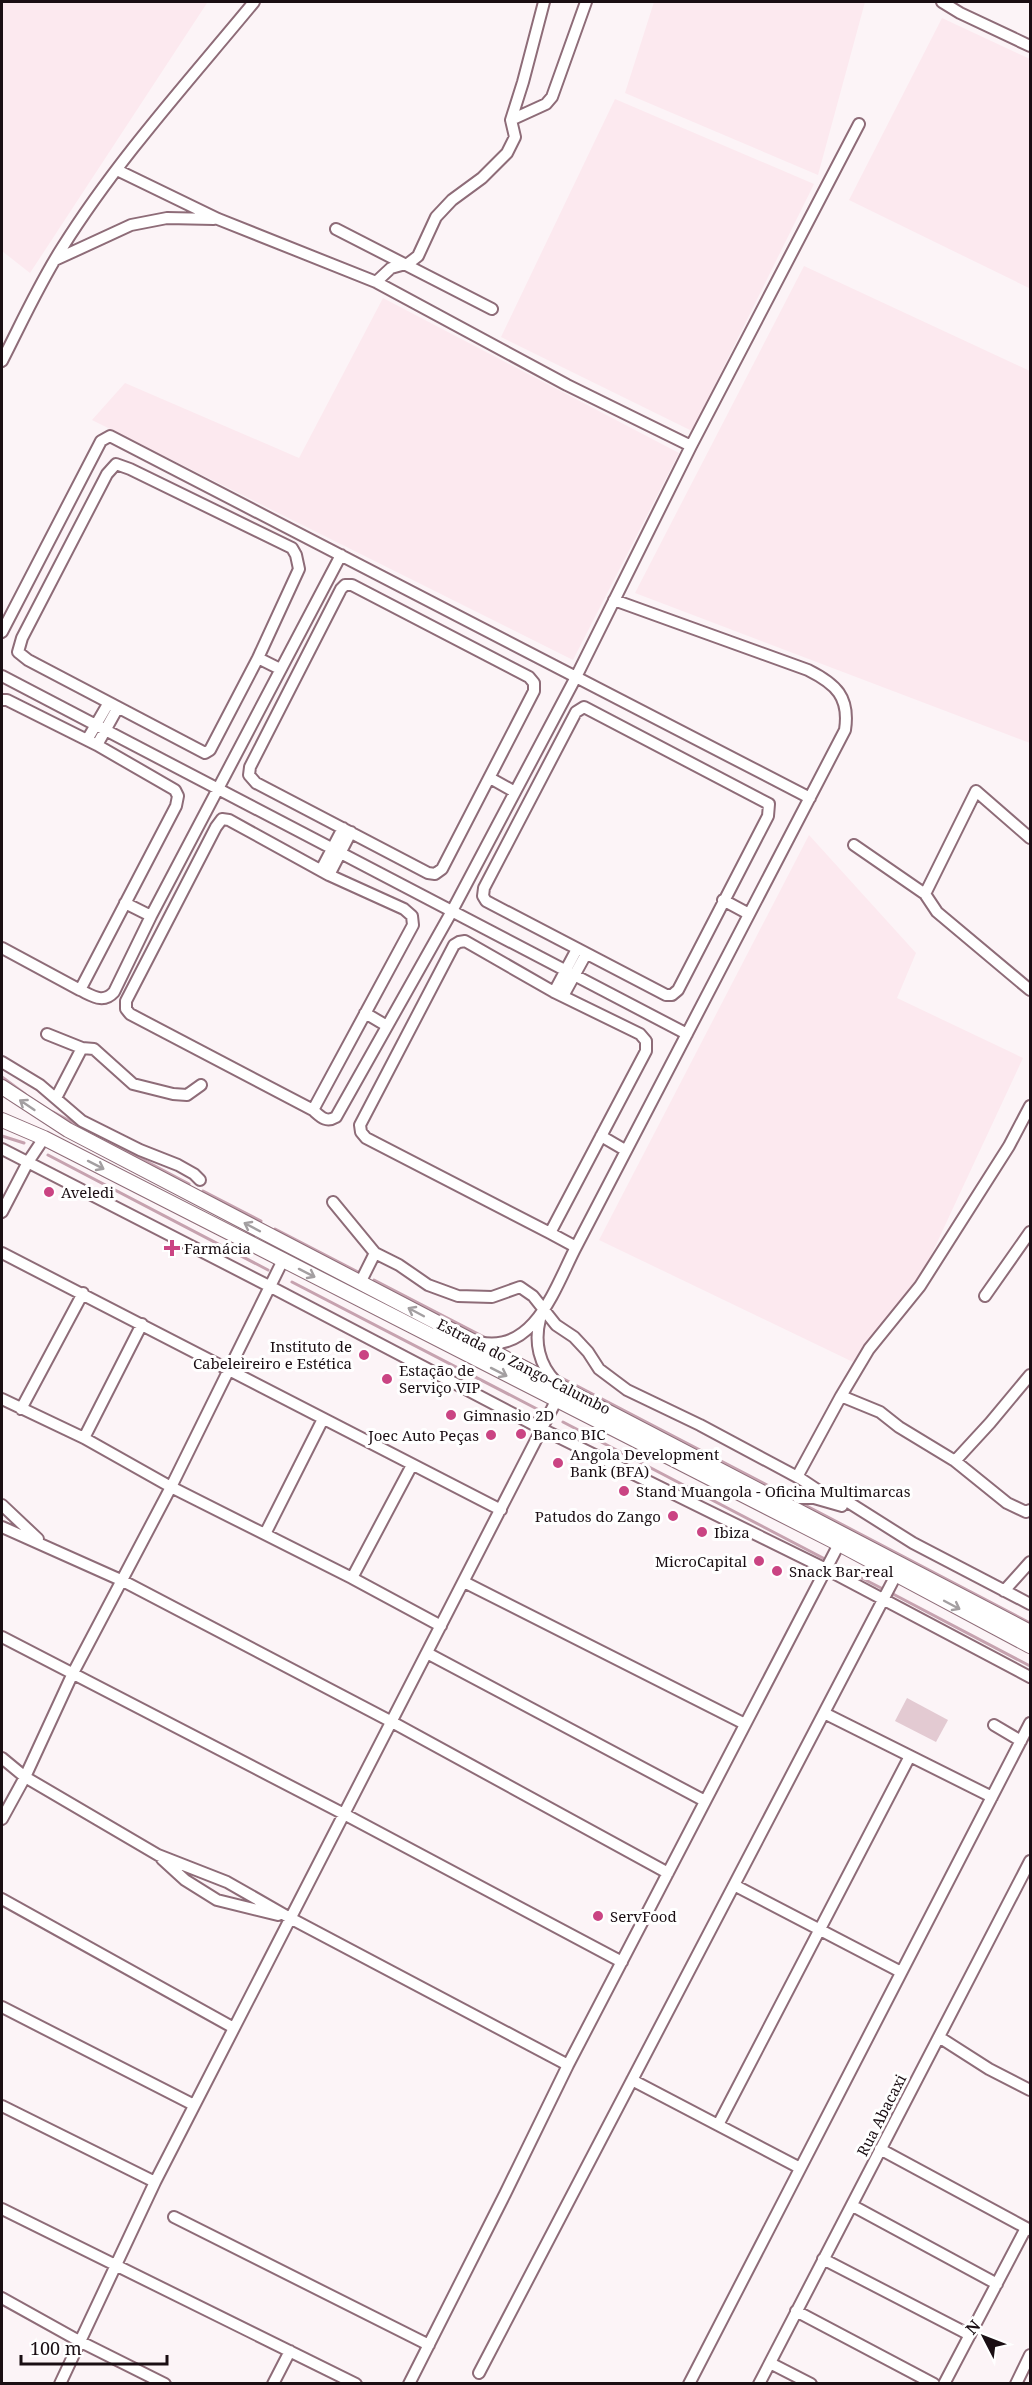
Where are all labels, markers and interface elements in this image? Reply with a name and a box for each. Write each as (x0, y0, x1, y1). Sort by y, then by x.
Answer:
one-way arrow (19, 1099, 35, 1111)
one-way arrow (86, 1159, 104, 1171)
place label: Aveledi (61, 1182, 114, 1202)
marker: Aveledi (42, 1185, 56, 1199)
one-way arrow (244, 1221, 261, 1233)
place label: Farmácia (184, 1238, 251, 1258)
marker: Farmácia (165, 1241, 179, 1255)
one-way arrow (298, 1267, 316, 1279)
one-way arrow (408, 1306, 425, 1318)
street label: Estrada do Zango-Calumbo (434, 1313, 614, 1419)
place label: Instituto de Cabeleireiro e Estética (193, 1336, 352, 1373)
marker: Instituto de Cabeleireiro e Estética (357, 1348, 371, 1362)
place label: Estação de Serviço VIP (399, 1360, 480, 1397)
one-way arrow (489, 1367, 507, 1378)
marker: Estação de Serviço VIP (380, 1372, 394, 1386)
place label: Gimnasio 2D (463, 1405, 554, 1425)
marker: Gimnasio 2D (444, 1408, 458, 1422)
place label: Banco BIC (533, 1424, 605, 1444)
place label: Joec Auto Peças (367, 1425, 479, 1445)
marker: Banco BIC (514, 1427, 528, 1441)
marker: Joec Auto Peças (484, 1428, 498, 1442)
place label: Angola Development Bank (BFA) (570, 1444, 719, 1481)
marker: Angola Development Bank (BFA) (551, 1456, 565, 1470)
place label: Stand Muangola - Oficina Multimarcas (636, 1481, 911, 1501)
marker: Stand Muangola - Oficina Multimarcas (617, 1484, 631, 1498)
place label: Patudos do Zango (535, 1506, 661, 1526)
marker: Patudos do Zango (666, 1509, 680, 1523)
place label: Ibiza (714, 1522, 750, 1542)
marker: Ibiza (695, 1525, 709, 1539)
place label: MicroCapital (655, 1551, 747, 1571)
marker: MicroCapital (752, 1554, 766, 1568)
place label: Snack Bar-real (789, 1561, 894, 1581)
marker: Snack Bar-real (770, 1564, 784, 1578)
one-way arrow (943, 1599, 961, 1611)
place label: ServFood (610, 1906, 677, 1926)
marker: ServFood (591, 1909, 605, 1923)
street label: Rua Abacaxi (852, 2071, 910, 2159)
north arrow (954, 2307, 1014, 2367)
text: N (960, 2315, 986, 2339)
scale bar (21, 2328, 166, 2366)
text: 100 m (30, 2336, 82, 2360)

